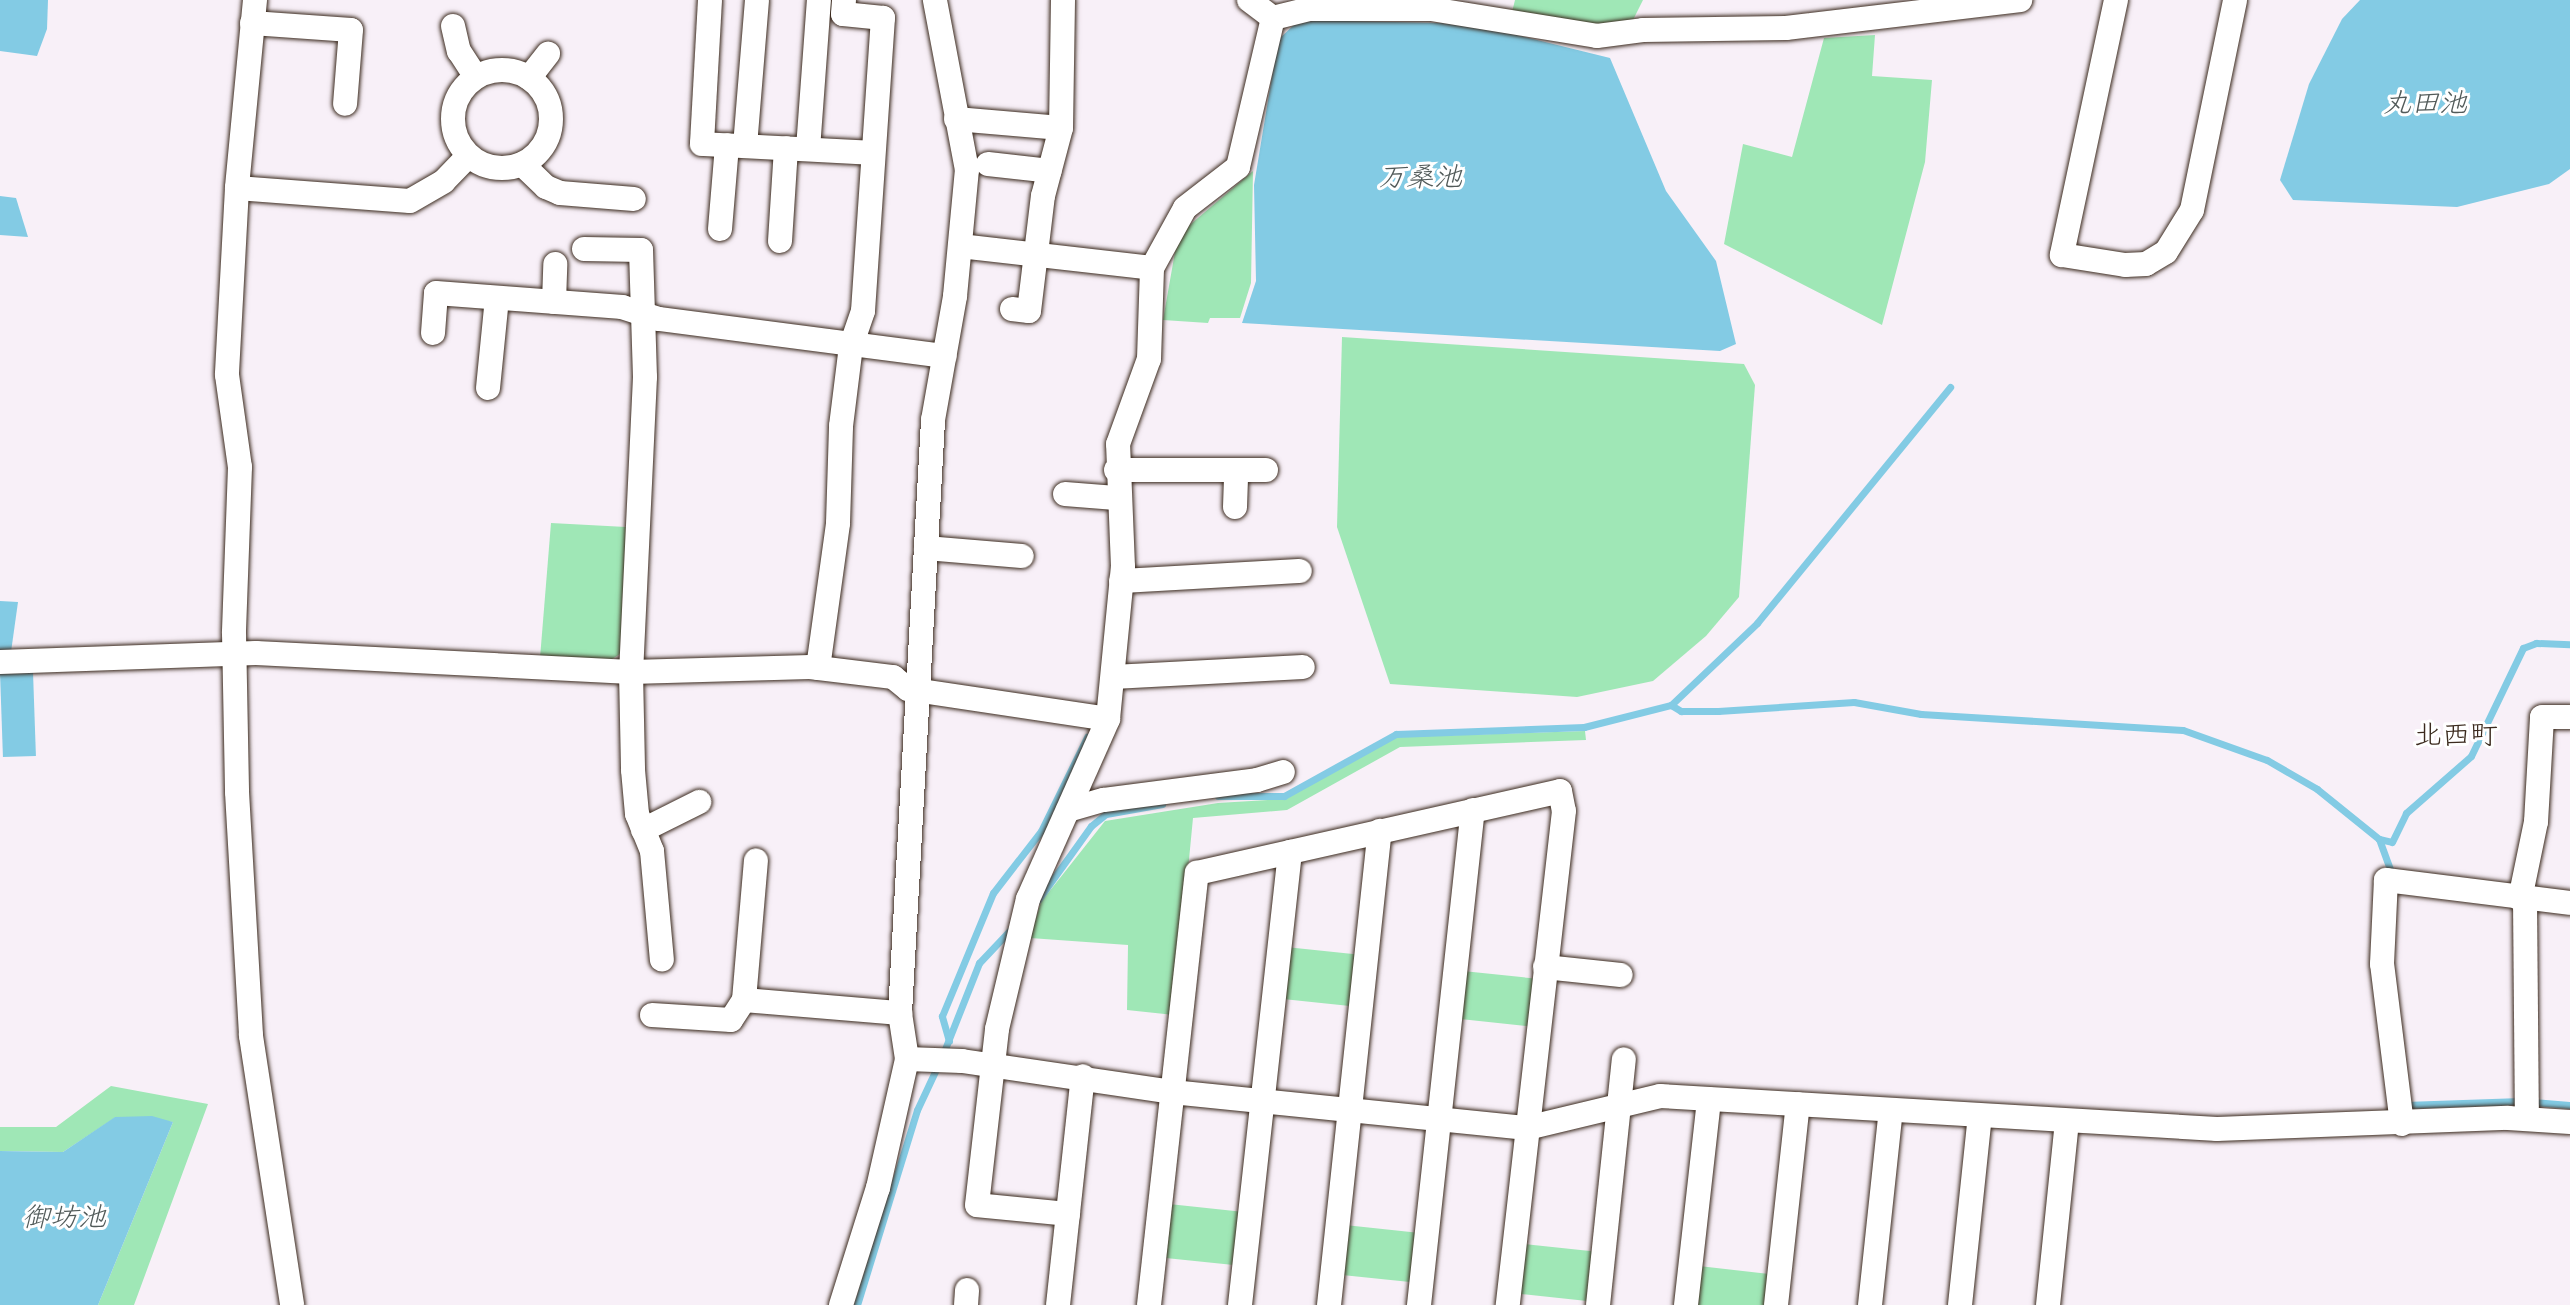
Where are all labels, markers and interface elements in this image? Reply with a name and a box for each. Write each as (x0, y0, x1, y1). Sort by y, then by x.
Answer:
water label: 丸田池 (2383, 87, 2467, 121)
water label: 万桑池 (1378, 161, 1462, 195)
district label: 北西町 (2414, 719, 2498, 753)
water label: 御坊池 (22, 1201, 106, 1235)

